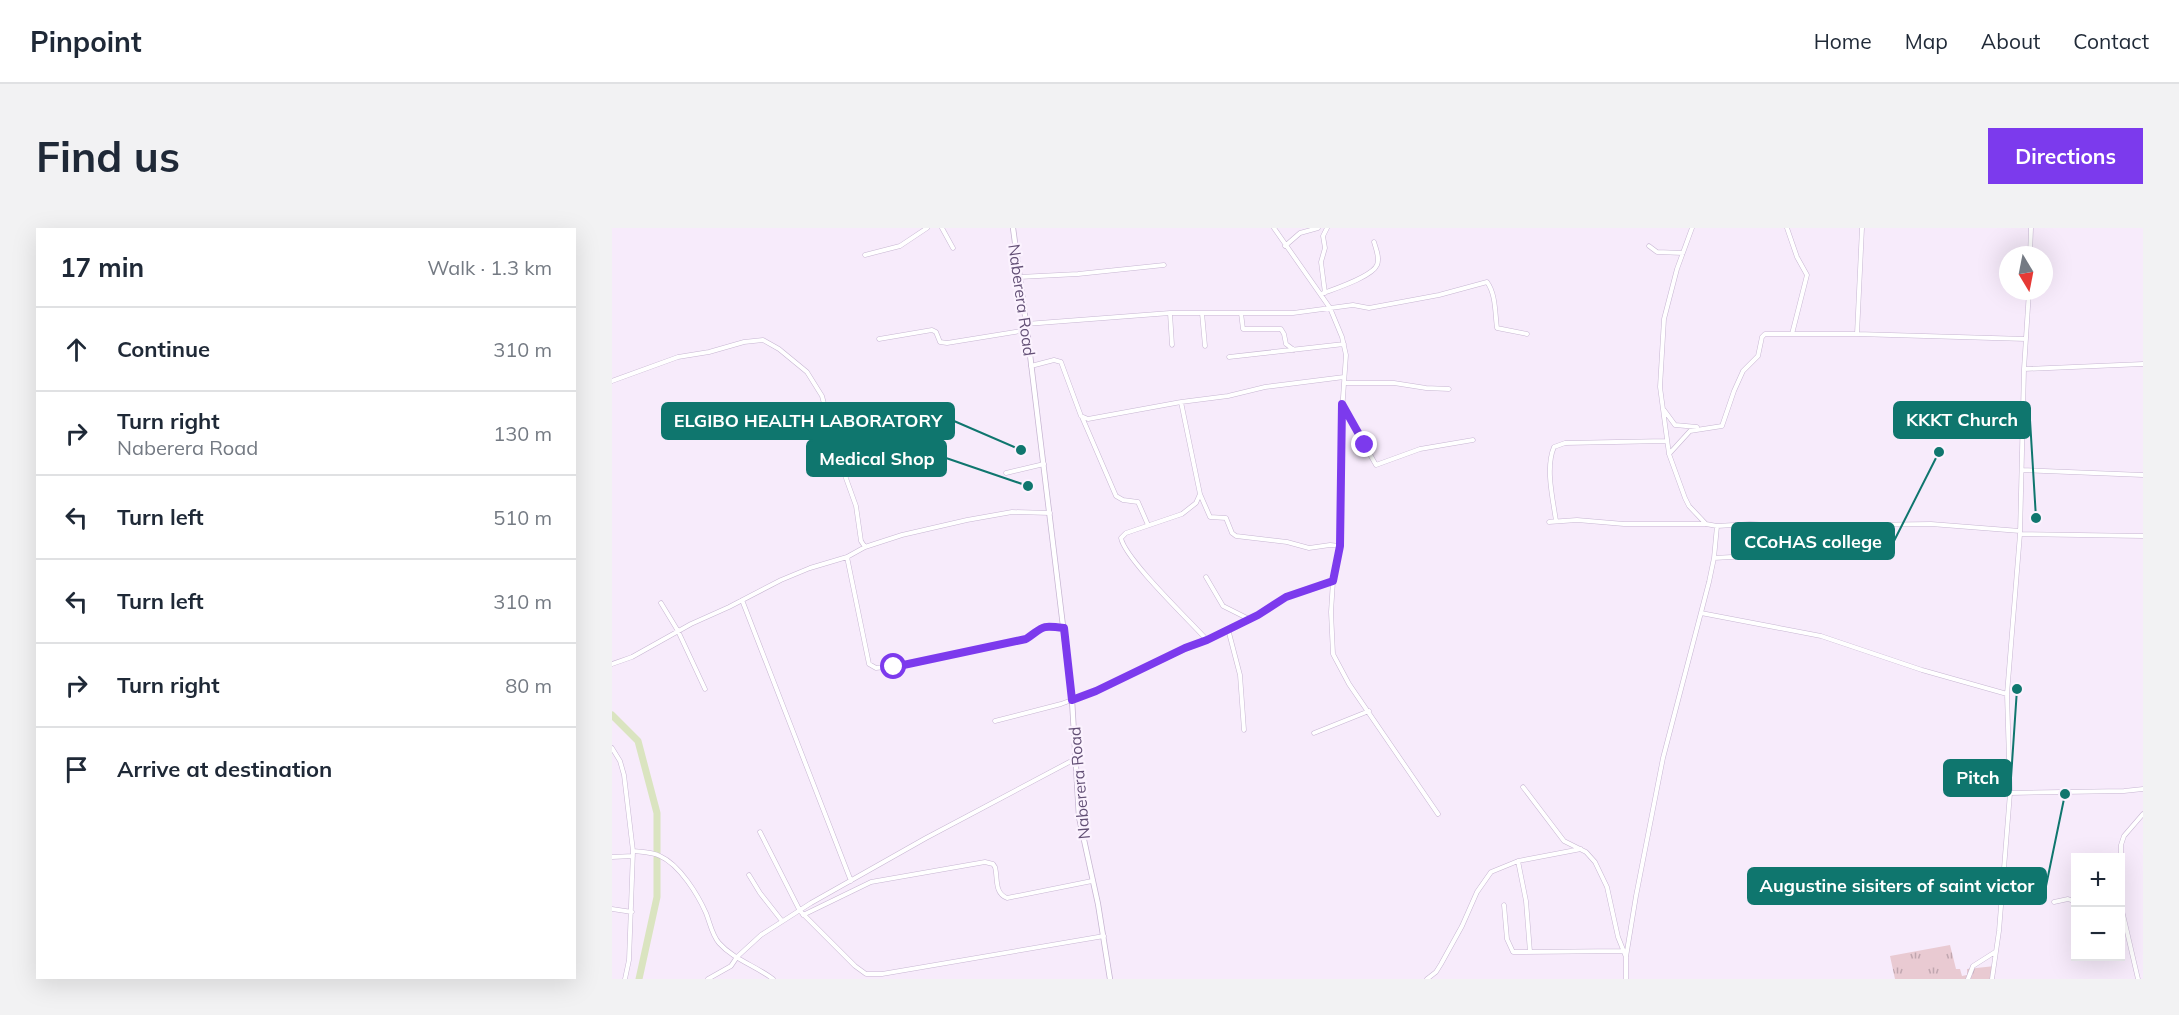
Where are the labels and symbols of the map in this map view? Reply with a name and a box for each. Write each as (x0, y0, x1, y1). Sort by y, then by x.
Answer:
street label: Naberera Road (1004, 243, 1040, 357)
north arrow (1999, 246, 2053, 300)
callout: KKKT Church (1894, 402, 2030, 438)
callout: ELGIBO HEALTH LABORATORY (662, 403, 954, 439)
text: KKKT Church (1906, 408, 2018, 431)
text: ELGIBO HEALTH LABORATORY (674, 409, 943, 432)
route end (1351, 431, 1377, 457)
callout: Medical Shop (807, 440, 946, 476)
text: Medical Shop (819, 447, 935, 470)
callout: CCoHAS college (1732, 523, 1894, 559)
text: CCoHAS college (1744, 530, 1882, 553)
route start (880, 653, 906, 679)
street label: Naberera Road (1064, 726, 1094, 840)
callout: Pitch (1944, 760, 2011, 796)
text: Pitch (1956, 766, 2000, 789)
callout: Augustine sisiters of saint victor (1748, 868, 2046, 904)
text: Augustine sisiters of saint victor (1760, 874, 2035, 897)

